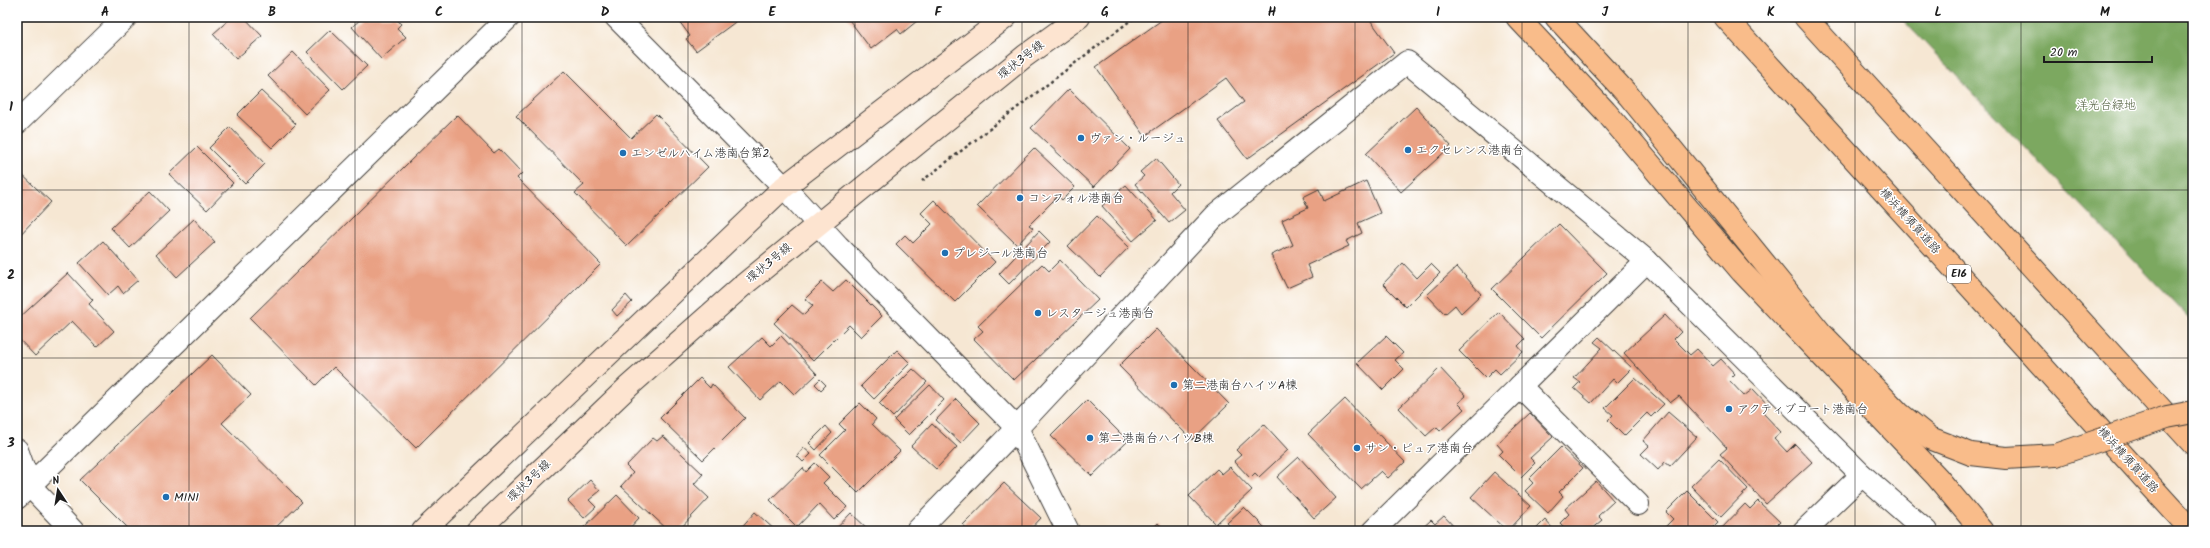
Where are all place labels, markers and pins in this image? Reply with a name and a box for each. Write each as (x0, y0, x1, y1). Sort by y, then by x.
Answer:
place label: ヴァン・ルージュ (1089, 129, 1186, 148)
marker: ヴァン・ルージュ (1076, 133, 1086, 143)
place label: エクセレンス港南台 (1416, 141, 1524, 160)
place label: エンゼルハイム港南台第2 (631, 144, 770, 163)
marker: エクセレンス港南台 (1403, 145, 1413, 155)
marker: エンゼルハイム港南台第2 (618, 148, 628, 158)
place label: コンフォル港南台 (1028, 189, 1124, 208)
marker: コンフォル港南台 (1015, 193, 1025, 203)
place label: プレジール港南台 (953, 244, 1048, 263)
marker: プレジール港南台 (940, 248, 950, 258)
place label: レスタージュ港南台 (1046, 304, 1154, 323)
marker: レスタージュ港南台 (1033, 308, 1043, 318)
place label: 第二港南台ハイツA棟 (1182, 376, 1297, 395)
marker: 第二港南台ハイツA棟 (1169, 380, 1179, 390)
place label: アクティブコート港南台 (1737, 400, 1868, 419)
marker: アクティブコート港南台 (1724, 404, 1734, 414)
place label: 第二港南台ハイツB棟 (1098, 429, 1214, 448)
marker: 第二港南台ハイツB棟 (1085, 433, 1095, 443)
place label: サン・ピュア港南台 (1365, 439, 1473, 458)
marker: サン・ピュア港南台 (1352, 443, 1362, 453)
place label: MINI (174, 488, 199, 507)
marker: MINI (161, 492, 171, 502)

